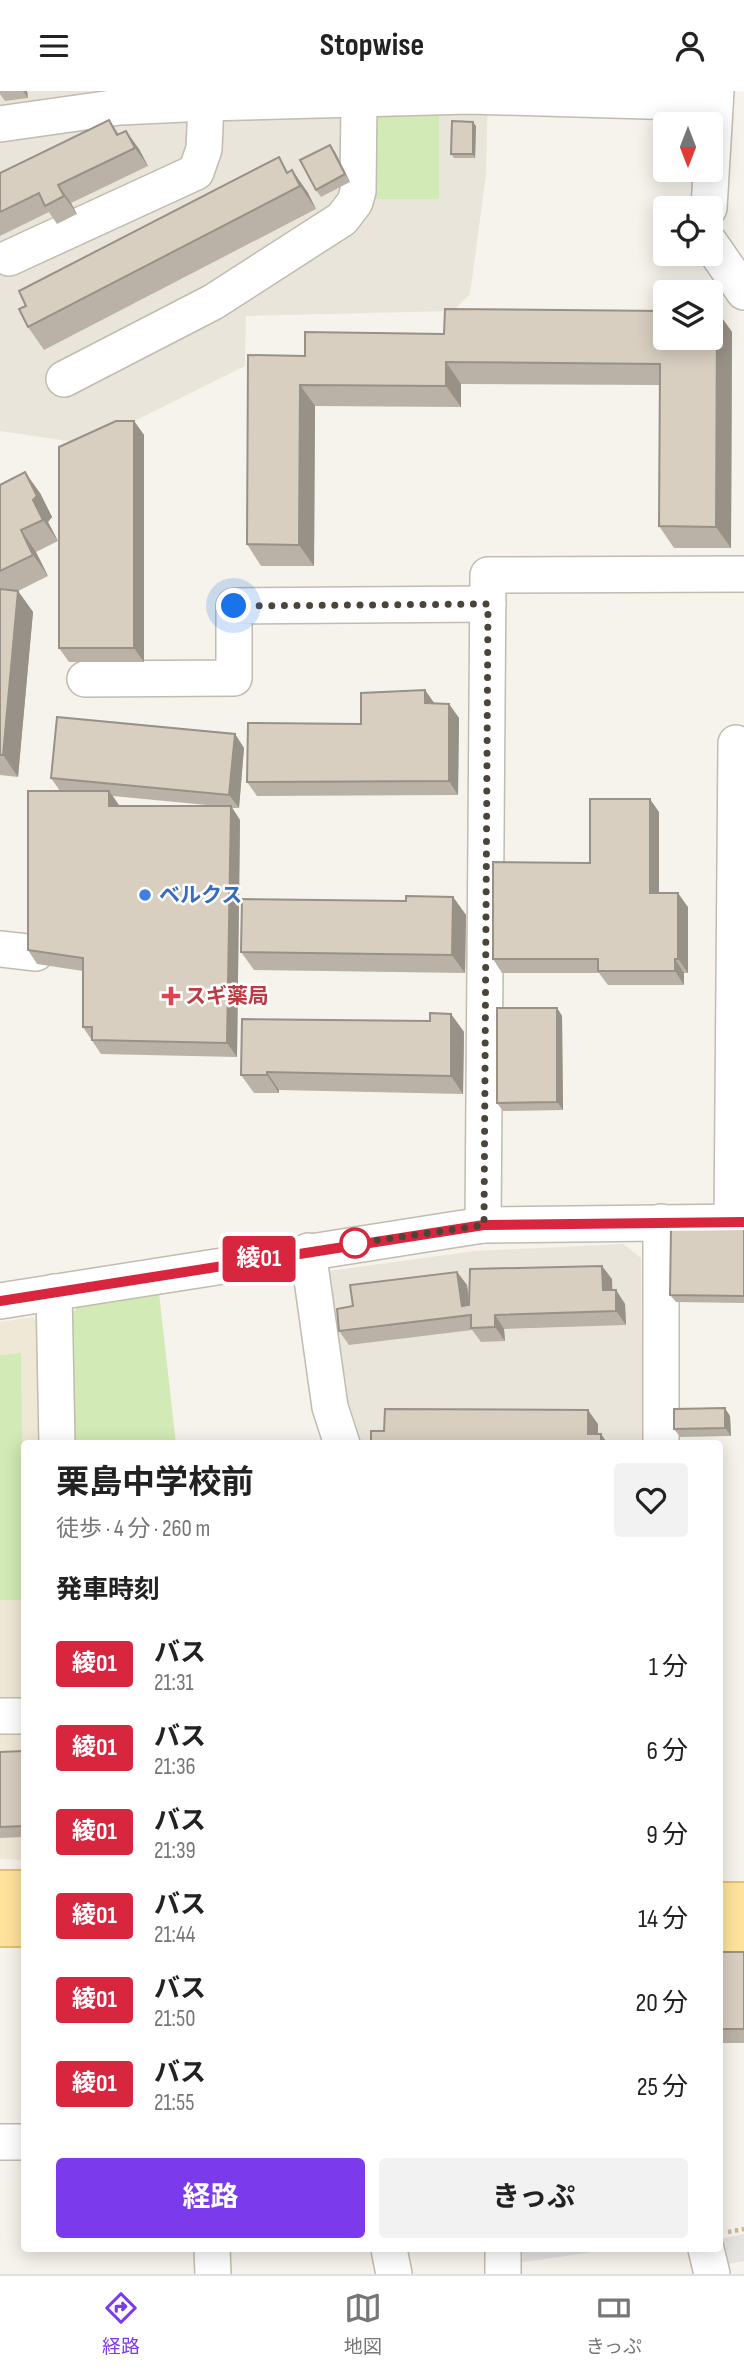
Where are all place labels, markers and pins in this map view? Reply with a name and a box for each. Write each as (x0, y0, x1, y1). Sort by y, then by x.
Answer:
place label: ベルクス (159, 883, 242, 908)
marker: ベルクス (137, 887, 153, 903)
place label: スギ薬局 (185, 984, 269, 1009)
marker: スギ薬局 (163, 988, 179, 1004)
unlabelled marker (340, 1228, 370, 1258)

